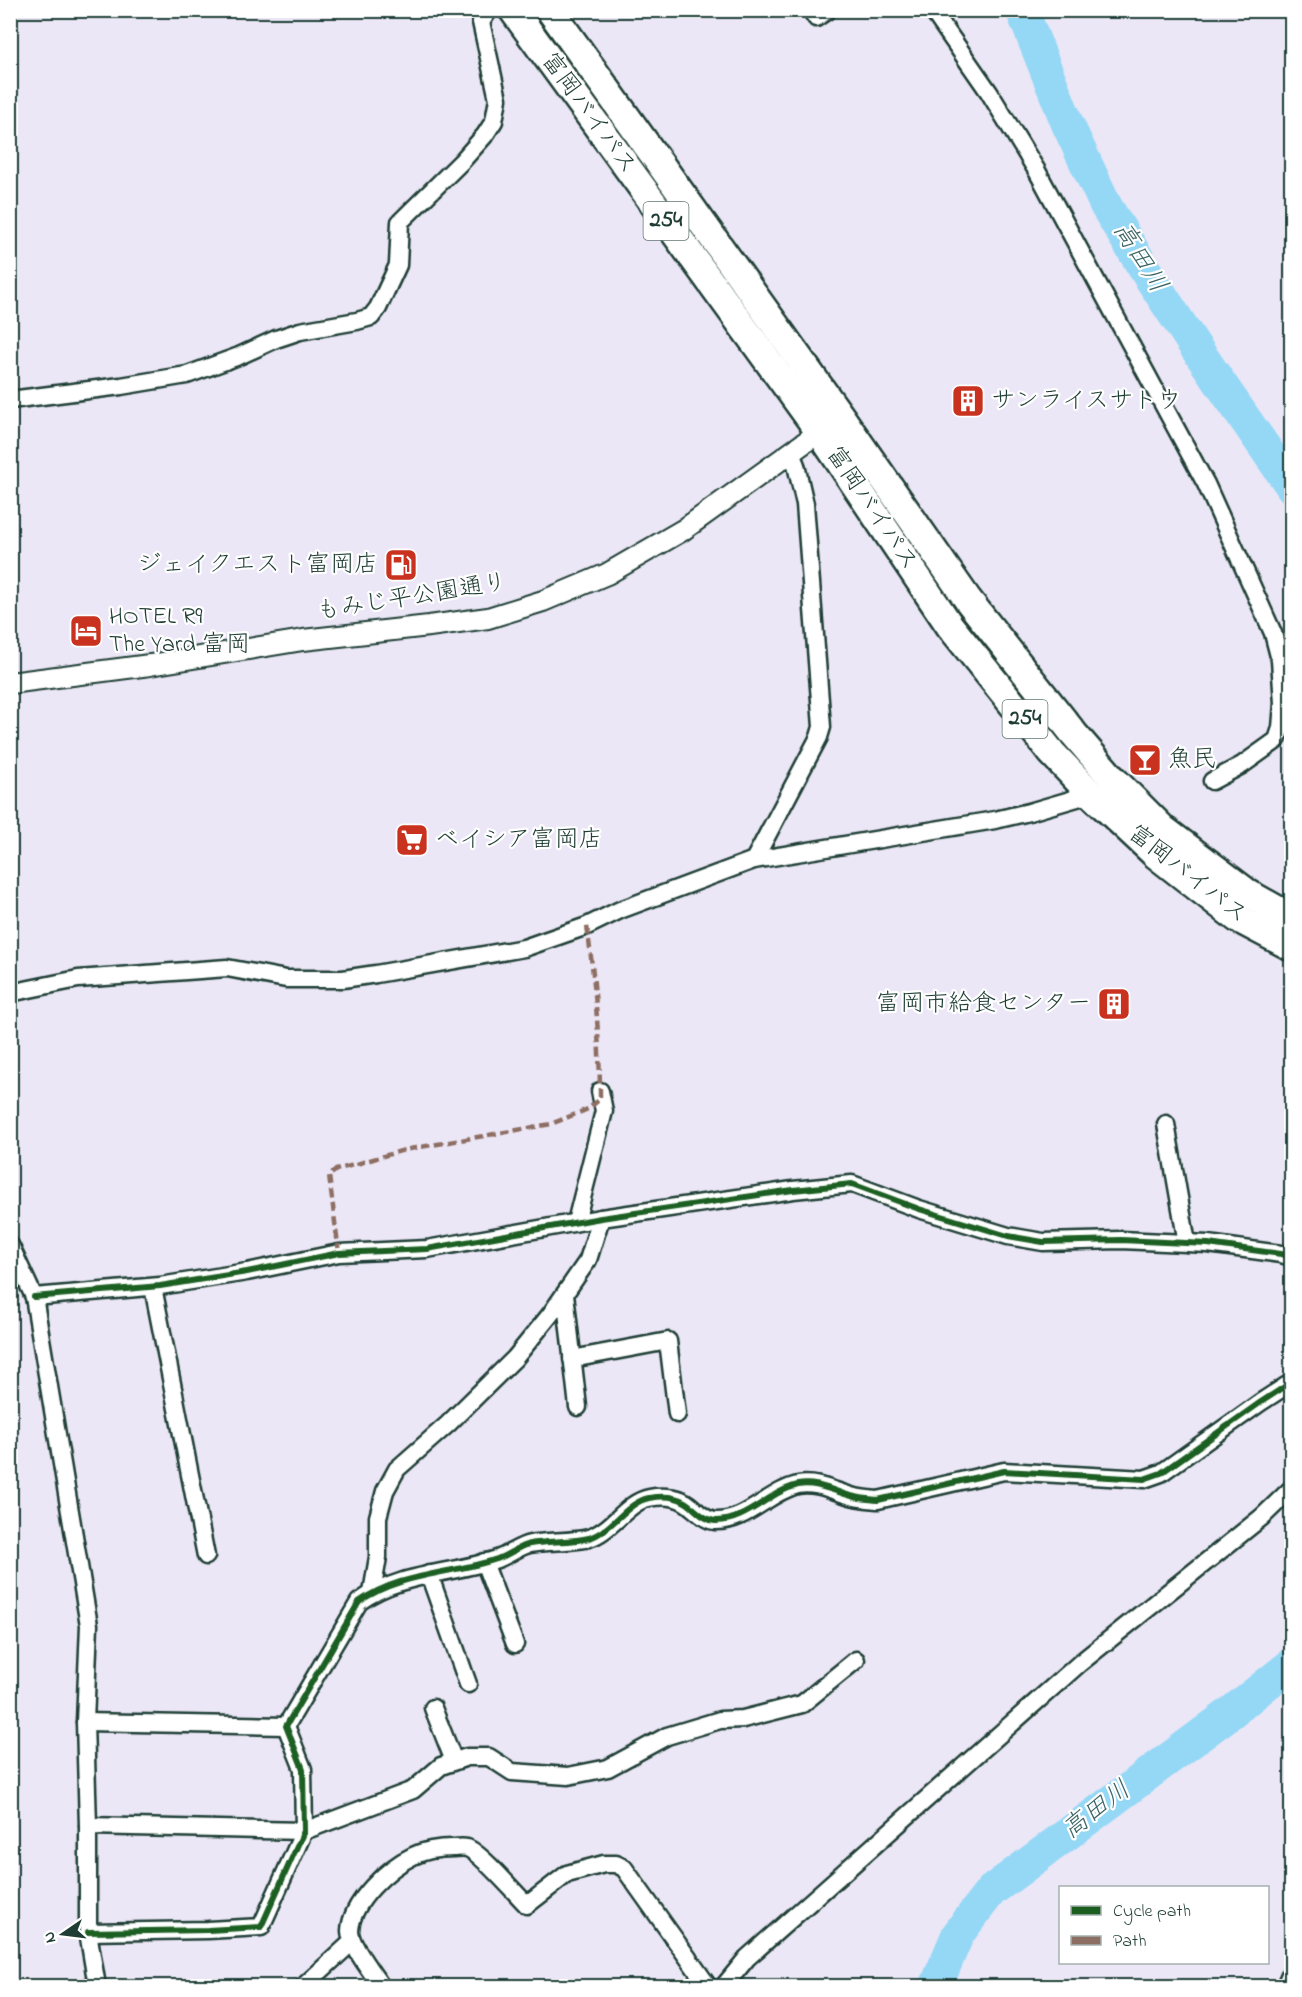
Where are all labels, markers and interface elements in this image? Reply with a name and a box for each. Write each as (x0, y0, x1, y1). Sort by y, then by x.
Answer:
street label: 富岡バイパス (532, 46, 644, 182)
road number: 254 (644, 202, 688, 240)
water label: 高田川 (1102, 215, 1176, 301)
building icon: サンライスサトウ (950, 383, 986, 419)
place label: サンライスサトウ (991, 384, 1181, 419)
street label: 富岡バイパス (816, 440, 926, 578)
fuel station icon: ジェイクエスト富岡店 (383, 547, 419, 583)
place label: ジェイクエスト富岡店 (137, 548, 378, 583)
street label: もみじ平公園通り (314, 566, 510, 630)
place label: HOTEL R9 The Yard 富岡 (109, 600, 250, 663)
hotel icon: HOTEL R9 The Yard 富岡 (68, 613, 104, 649)
road number: 254 (1002, 700, 1048, 738)
bar icon: 魚民 (1127, 742, 1163, 778)
place label: 魚民 (1168, 743, 1216, 778)
street label: 富岡バイパス (1120, 817, 1254, 933)
supermarket icon: ベイシア富岡店 (394, 822, 430, 858)
place label: ベイシア富岡店 (435, 823, 603, 858)
building icon: 富岡市給食センター (1096, 986, 1132, 1022)
place label: 富岡市給食センター (876, 987, 1091, 1022)
water label: 高田川 (1054, 1772, 1140, 1850)
legend (1059, 1886, 1269, 1964)
text: Cycle path (1113, 1899, 1191, 1925)
north arrow (33, 1904, 93, 1964)
text: N (37, 1929, 63, 1945)
text: Path (1113, 1929, 1147, 1955)

